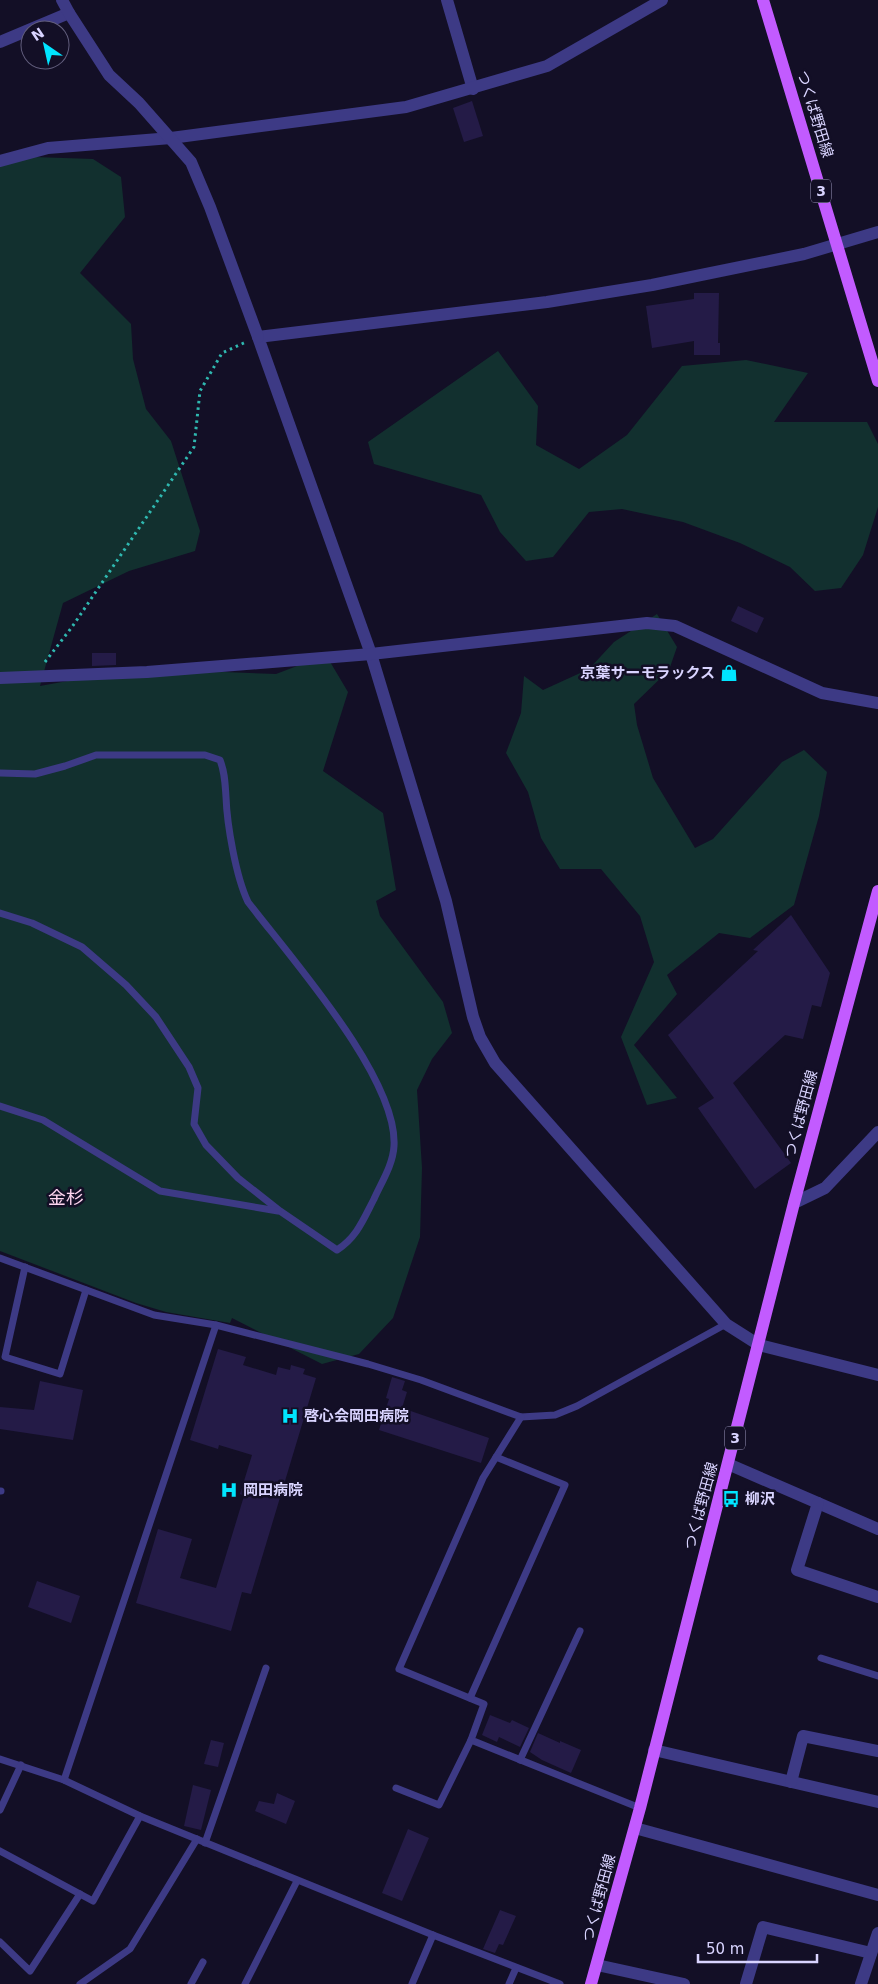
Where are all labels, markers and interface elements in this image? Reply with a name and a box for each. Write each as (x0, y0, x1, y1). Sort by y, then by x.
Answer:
north arrow (20, 20, 70, 70)
text: N (28, 24, 47, 44)
street label: つくば野田線 (793, 68, 837, 160)
road number: 3 (811, 180, 831, 202)
shop icon: 京葉サーモラックス (719, 663, 739, 683)
place label: 京葉サーモラックス (580, 664, 715, 682)
street label: つくば野田線 (781, 1068, 821, 1160)
district label: 金杉 (48, 1187, 84, 1208)
hospital icon: 啓心会岡田病院 (280, 1406, 300, 1426)
place label: 啓心会岡田病院 (304, 1407, 409, 1425)
road number: 3 (725, 1426, 745, 1450)
street label: つくば野田線 (681, 1460, 721, 1552)
hospital icon: 岡田病院 (219, 1480, 239, 1500)
place label: 岡田病院 (243, 1481, 303, 1499)
bus stop icon: 柳沢 (721, 1489, 741, 1509)
place label: 柳沢 (745, 1490, 775, 1508)
street label: つくば野田線 (579, 1852, 619, 1944)
scale bar (698, 1932, 817, 1964)
text: 50 m (706, 1940, 744, 1958)

